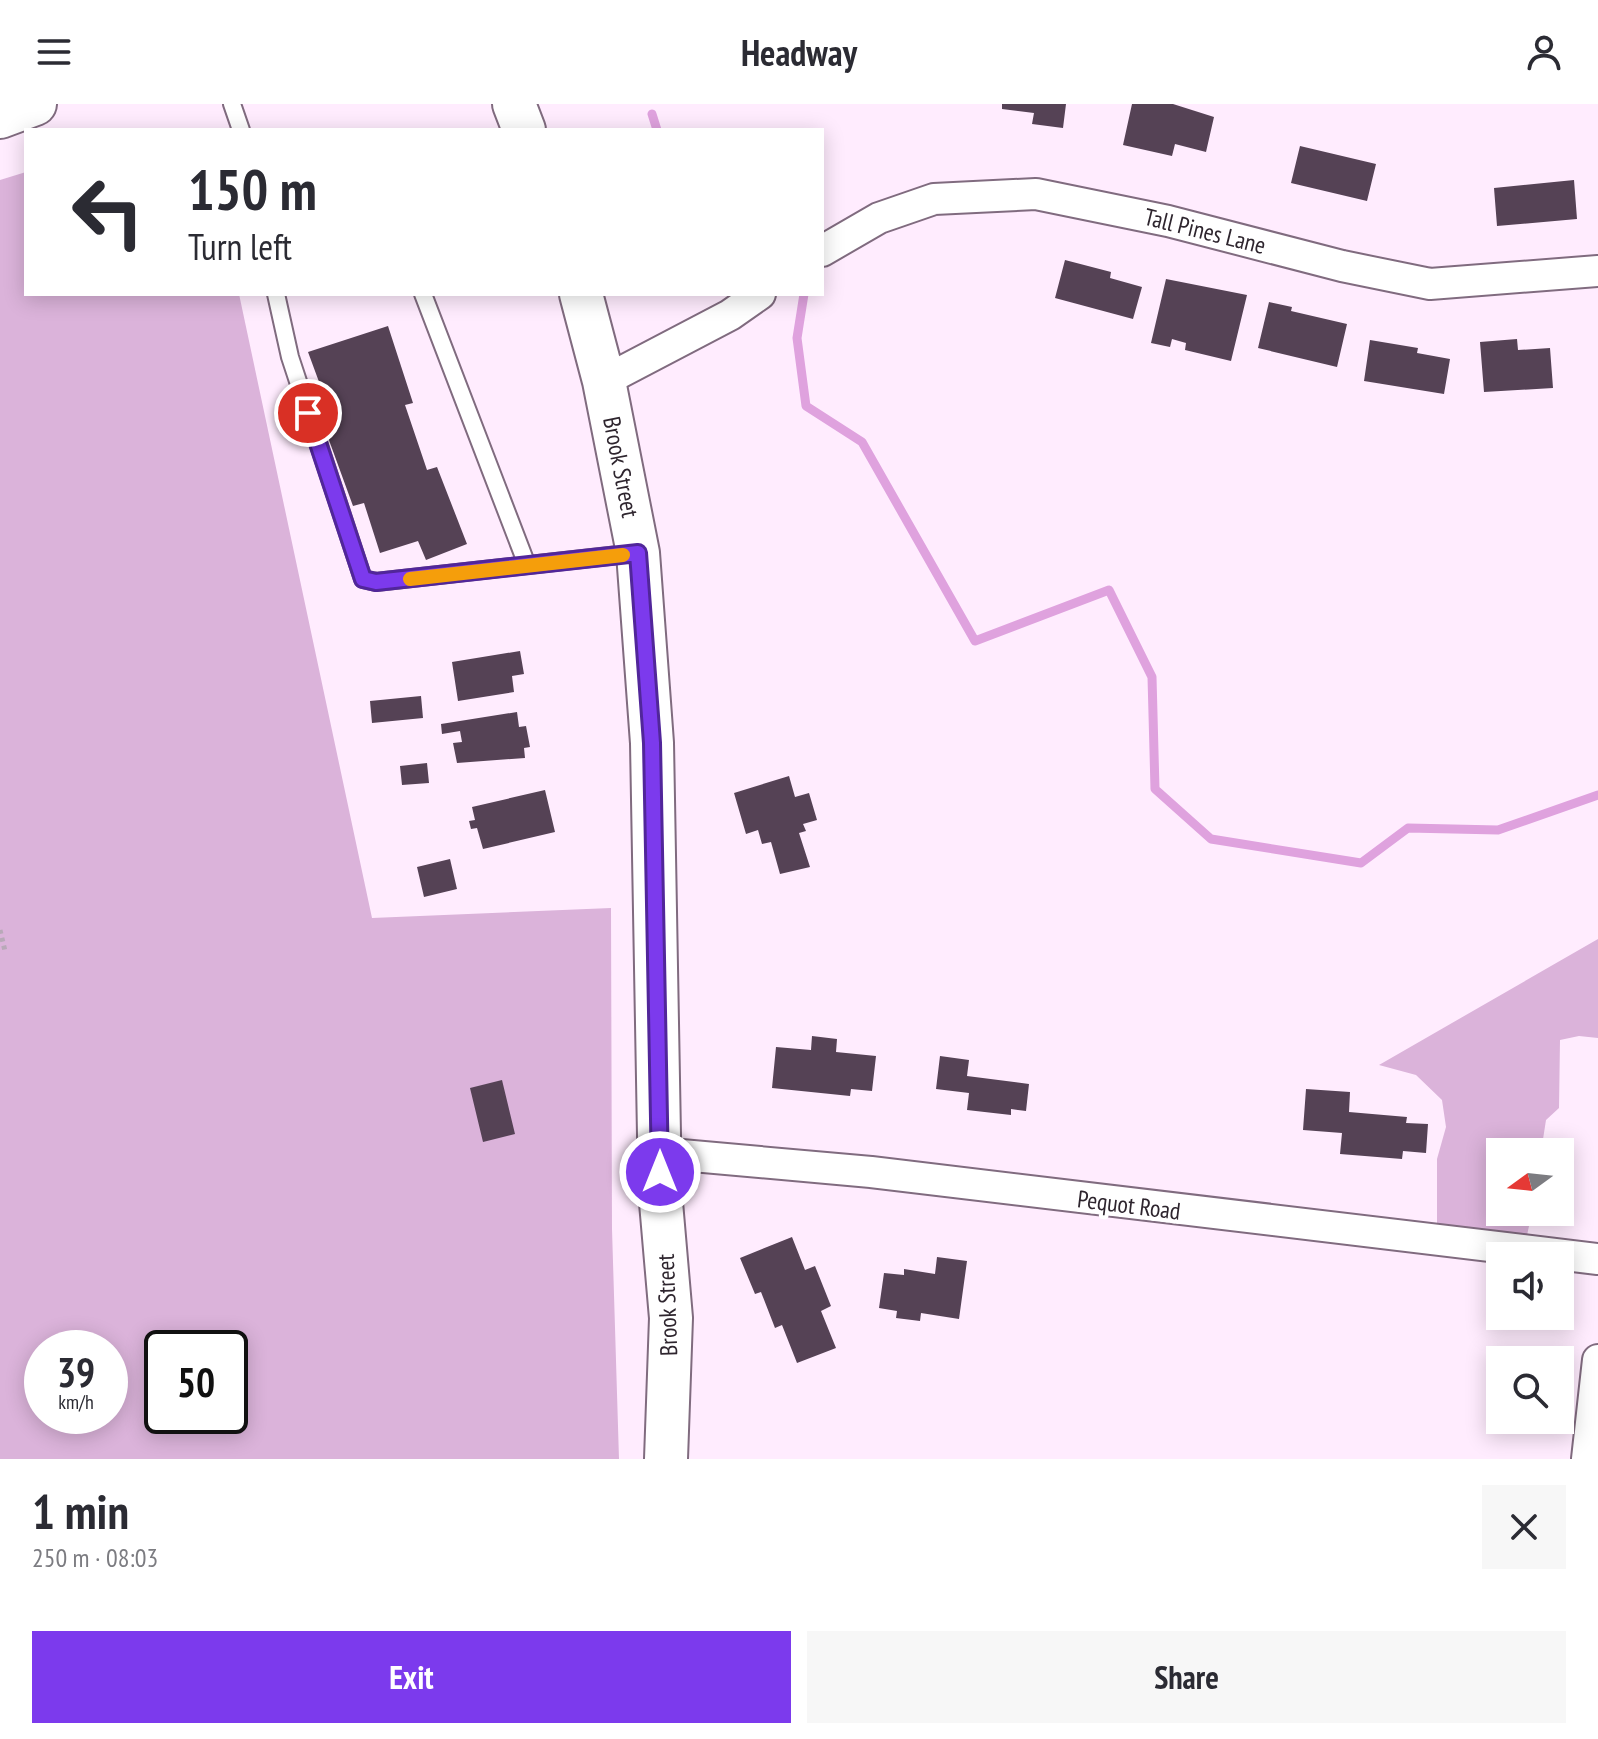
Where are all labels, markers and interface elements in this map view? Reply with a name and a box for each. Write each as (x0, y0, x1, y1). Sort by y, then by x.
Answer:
text: Headway (741, 29, 857, 76)
icon: menu (32, 30, 76, 74)
icon: person (1522, 30, 1566, 74)
text: 150 m (188, 153, 317, 225)
icon: left (56, 160, 160, 264)
street label: Tall Pines Lane (1141, 201, 1269, 261)
text: Turn left (188, 223, 292, 270)
pin (274, 379, 342, 447)
icon: arrive (286, 391, 330, 435)
street label: Brook Street (596, 414, 646, 520)
position arrow (618, 1130, 702, 1214)
north arrow (1486, 1138, 1574, 1226)
map controls (1486, 1138, 1574, 1434)
street label: Pequot Road (1076, 1183, 1182, 1227)
button: sound (1486, 1242, 1574, 1330)
street label: Brook Street (650, 1253, 684, 1357)
speed limit sign: 50 (144, 1330, 248, 1434)
text: 39 (57, 1346, 95, 1398)
button: search (1486, 1346, 1574, 1434)
text: km/h (58, 1389, 94, 1415)
text: 1 min (32, 1480, 129, 1542)
button: close (1482, 1485, 1566, 1569)
text: 250 m · 08:03 (32, 1541, 158, 1574)
button: Exit (32, 1631, 791, 1723)
button: Share (807, 1631, 1566, 1723)

